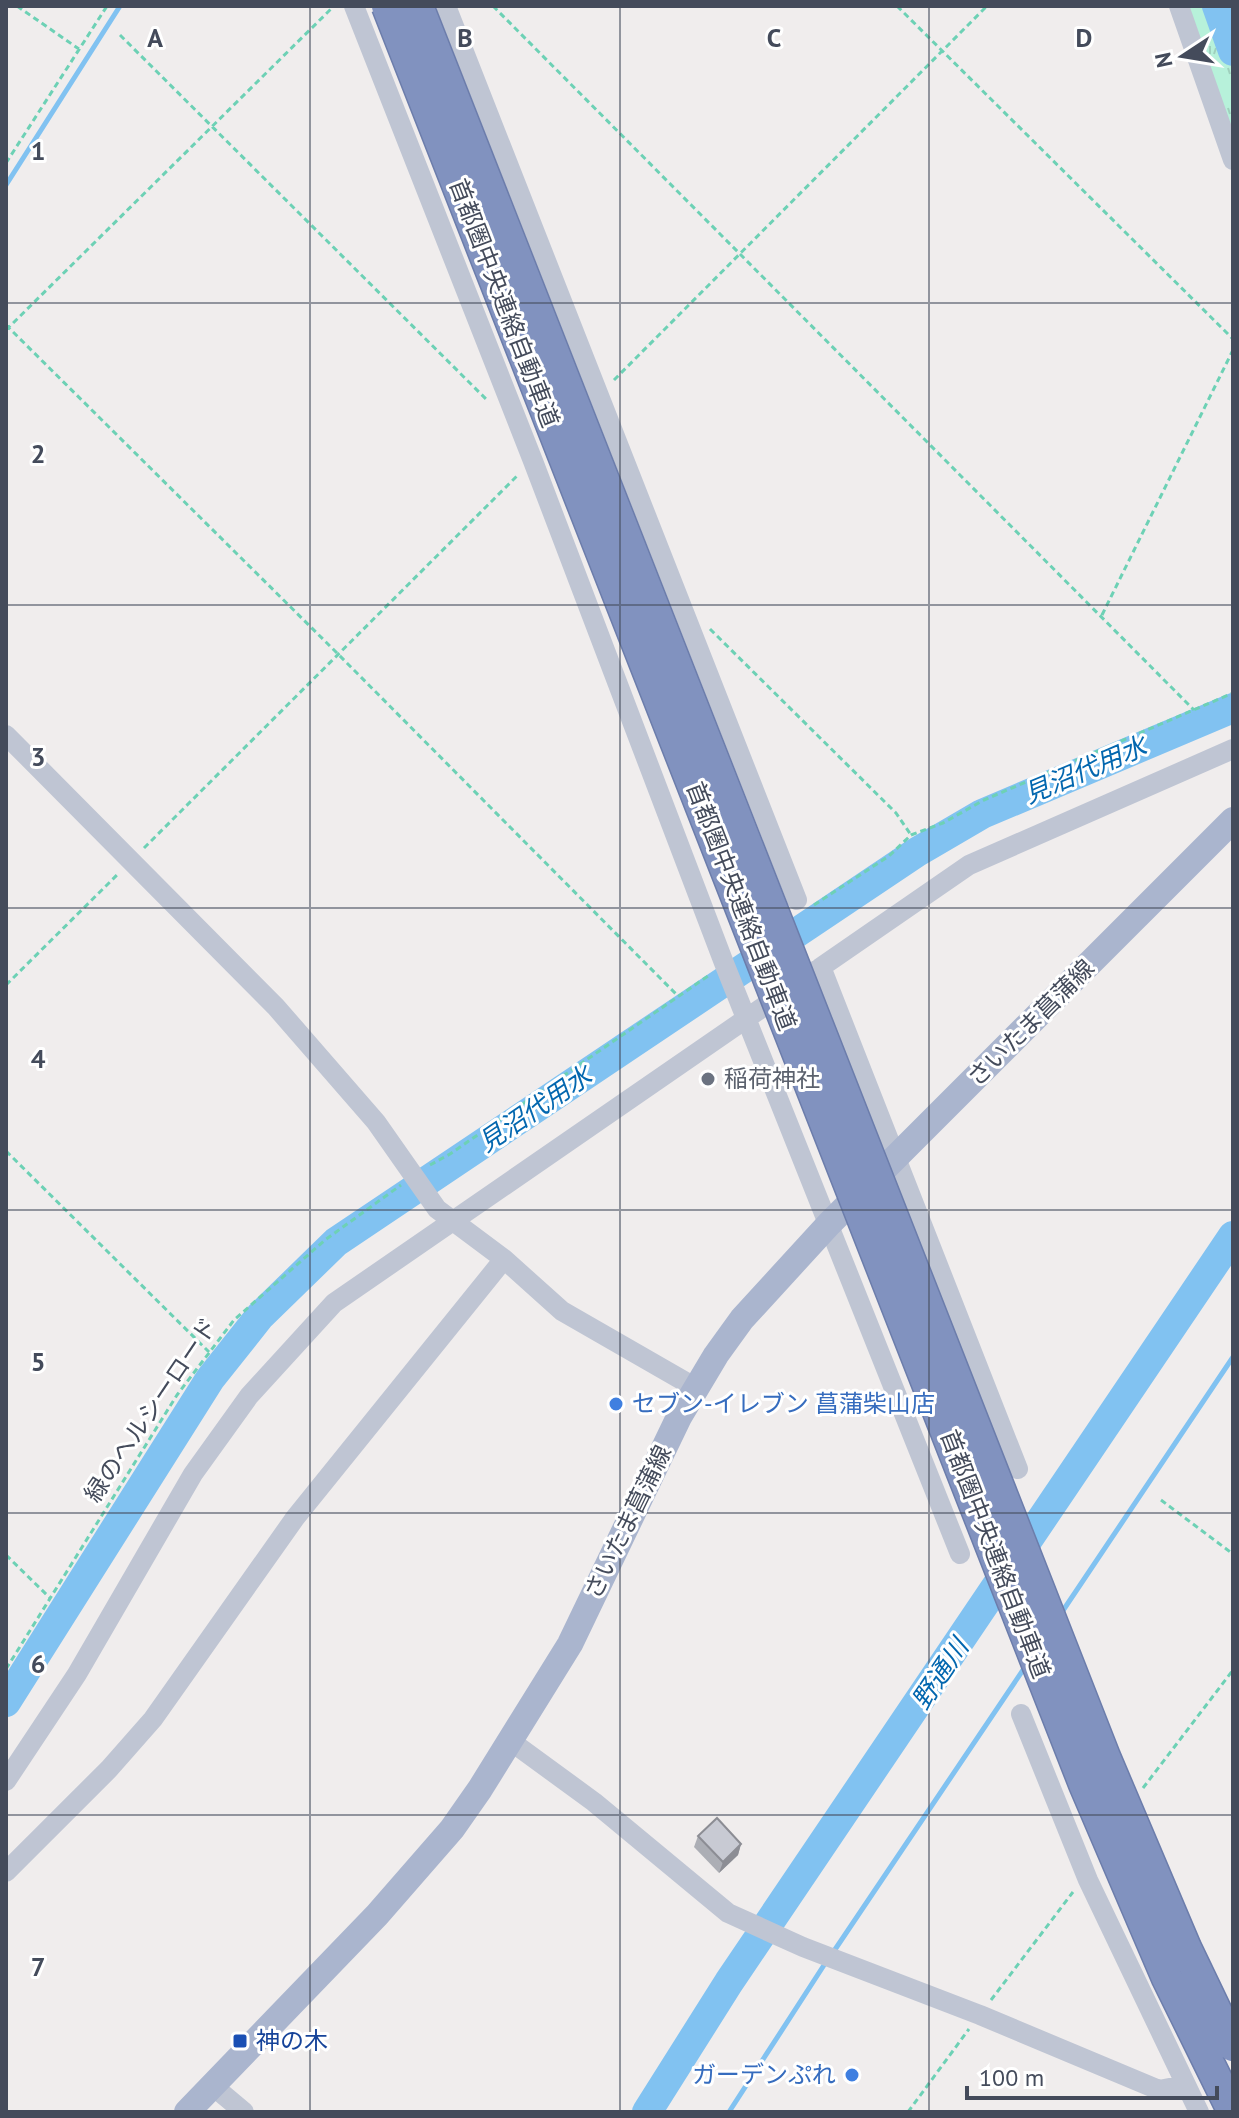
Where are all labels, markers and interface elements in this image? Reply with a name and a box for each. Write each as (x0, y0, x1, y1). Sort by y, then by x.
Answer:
north arrow (1143, 16, 1223, 96)
text: A (147, 21, 163, 54)
text: B (457, 21, 473, 54)
text: C (767, 21, 781, 54)
text: D (1076, 21, 1092, 54)
text: N (1148, 50, 1179, 70)
text: 1 (31, 134, 45, 167)
street label: 首都圏中央連絡自動車道 (443, 174, 566, 432)
text: 2 (31, 437, 45, 470)
water label: 見沼代用水 (1019, 728, 1154, 810)
text: 3 (31, 740, 45, 773)
street label: 首都圏中央連絡自動車道 (680, 777, 803, 1035)
street label: さいたま菖蒲線 (961, 953, 1101, 1093)
text: 4 (31, 1042, 46, 1075)
water label: 見沼代用水 (472, 1057, 600, 1159)
place label: 稲荷神社 (724, 1063, 820, 1094)
marker: 稲荷神社 (699, 1070, 717, 1088)
street label: 緑のヘルシーロード (77, 1312, 224, 1508)
text: 5 (31, 1345, 45, 1378)
place label: セブン-イレブン 菖蒲柴山店 (632, 1388, 935, 1419)
marker: セブン-イレブン 菖蒲柴山店 (607, 1395, 625, 1413)
street label: 首都圏中央連絡自動車道 (934, 1425, 1057, 1683)
street label: さいたま菖蒲線 (577, 1440, 678, 1604)
water label: 野通川 (904, 1630, 977, 1715)
text: 6 (31, 1647, 45, 1680)
text: 7 (31, 1950, 45, 1983)
place label: 神の木 (256, 2025, 328, 2056)
marker: 神の木 (231, 2032, 249, 2050)
scale bar (967, 2050, 1217, 2100)
place label: ガーデンぷれ (692, 2059, 836, 2090)
text: 100 m (979, 2062, 1044, 2093)
marker: ガーデンぷれ (843, 2066, 861, 2084)

